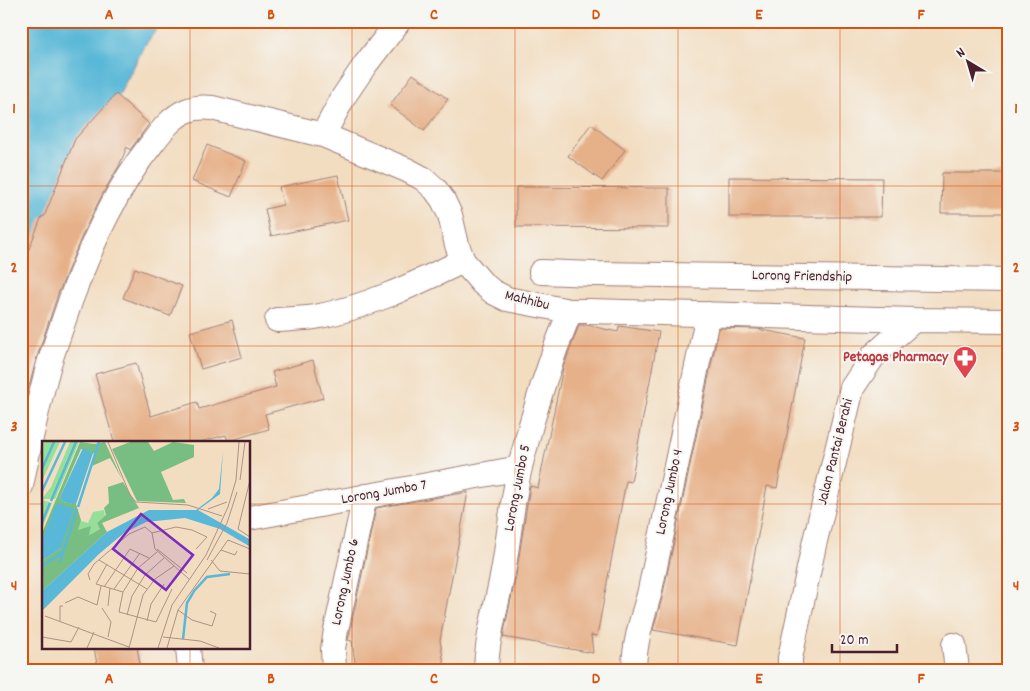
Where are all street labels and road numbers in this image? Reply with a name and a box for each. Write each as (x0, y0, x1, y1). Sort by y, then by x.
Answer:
street label: Lorong Friendship (752, 265, 852, 289)
street label: Mahhibu (502, 285, 552, 317)
street label: Jalan Pantai Berahi (812, 396, 860, 508)
street label: Lorong Jumbo 5 (499, 443, 537, 533)
street label: Lorong Jumbo 4 (650, 447, 690, 537)
street label: Lorong Jumbo 7 (339, 475, 429, 511)
street label: Lorong Jumbo 6 (326, 537, 366, 627)

